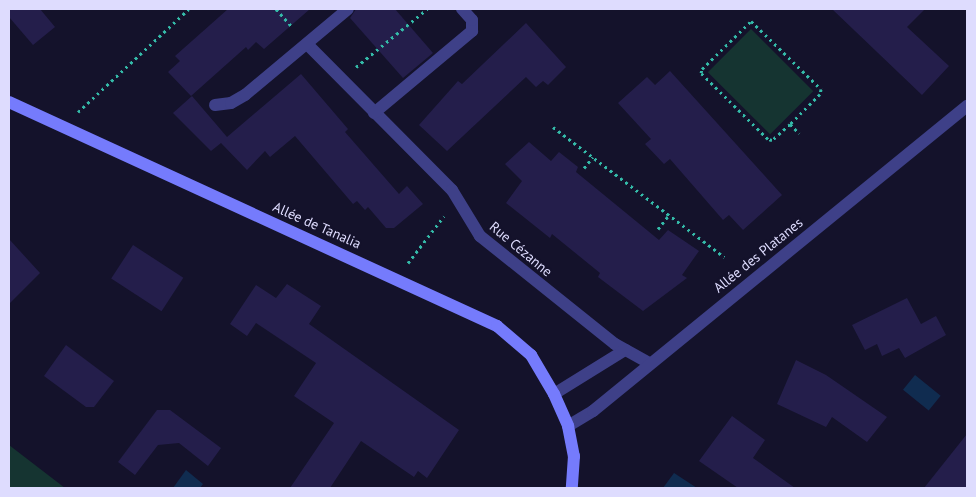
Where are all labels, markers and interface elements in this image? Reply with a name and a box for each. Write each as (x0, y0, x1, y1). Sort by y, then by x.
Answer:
street label: Allée de Tanalia (270, 198, 364, 252)
street label: Allée des Platanes (710, 214, 806, 296)
street label: Rue Cézanne (486, 218, 556, 280)

